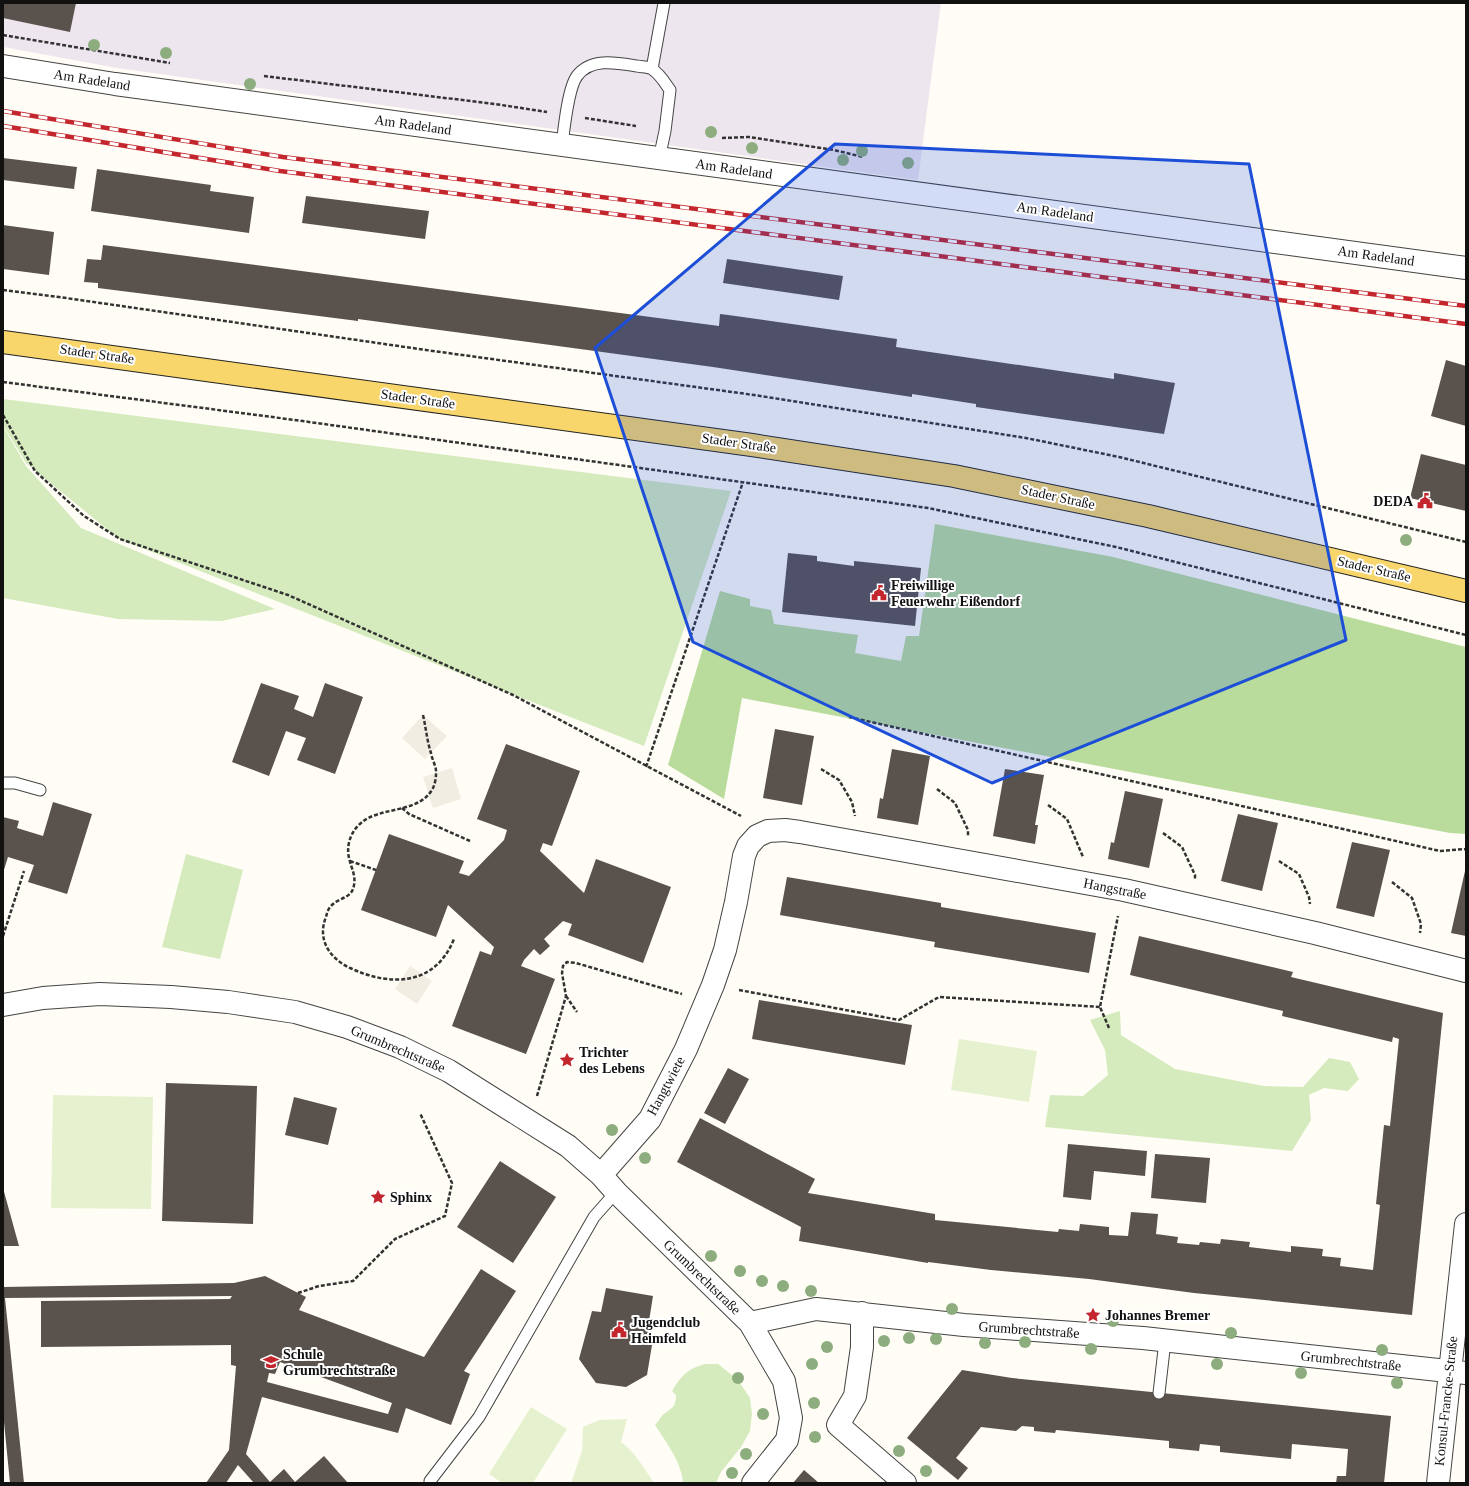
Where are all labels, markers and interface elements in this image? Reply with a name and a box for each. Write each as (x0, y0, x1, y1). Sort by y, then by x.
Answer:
street label: Am Radeland (53, 67, 131, 93)
street label: Am Radeland (374, 112, 452, 138)
street label: Am Radeland (695, 156, 773, 182)
street label: Am Radeland (1016, 199, 1094, 225)
street label: Am Radeland (1337, 243, 1415, 269)
street label: Stader Straße (59, 341, 135, 367)
street label: Stader Straße (380, 386, 456, 412)
street label: Stader Straße (701, 430, 777, 456)
street label: Stader Straße (1020, 482, 1096, 512)
public building icon: DEDA (1416, 492, 1434, 510)
place label: DEDA (1373, 494, 1414, 509)
street label: Stader Straße (1336, 553, 1412, 585)
place label: Freiwillige Feuerwehr Eißendorf (891, 578, 1021, 609)
public building icon: Freiwillige Feuerwehr Eißendorf (870, 584, 888, 602)
street label: Hangstraße (1082, 876, 1148, 902)
street label: Grumbrechtstraße (349, 1022, 447, 1076)
place label: Trichter des Lebens (579, 1045, 645, 1076)
place icon: Trichter des Lebens (558, 1051, 576, 1069)
street label: Hangtwiete (644, 1054, 688, 1118)
place icon: Sphinx (369, 1188, 387, 1206)
place label: Sphinx (390, 1190, 432, 1205)
street label: Grumbrechtstraße (660, 1236, 744, 1318)
place icon: Johannes Bremer (1084, 1306, 1102, 1324)
place label: Johannes Bremer (1105, 1308, 1210, 1323)
place label: Jugendclub Heimfeld (631, 1315, 700, 1346)
street label: Grumbrechtstraße (978, 1319, 1080, 1341)
public building icon: Jugendclub Heimfeld (610, 1321, 628, 1339)
street label: Konsul-Francke-Straße (1432, 1335, 1460, 1467)
place label: Schule Grumbrechtstraße (283, 1347, 396, 1378)
street label: Grumbrechtstraße (1300, 1348, 1402, 1374)
school or university icon: Schule Grumbrechtstraße (262, 1353, 280, 1371)

